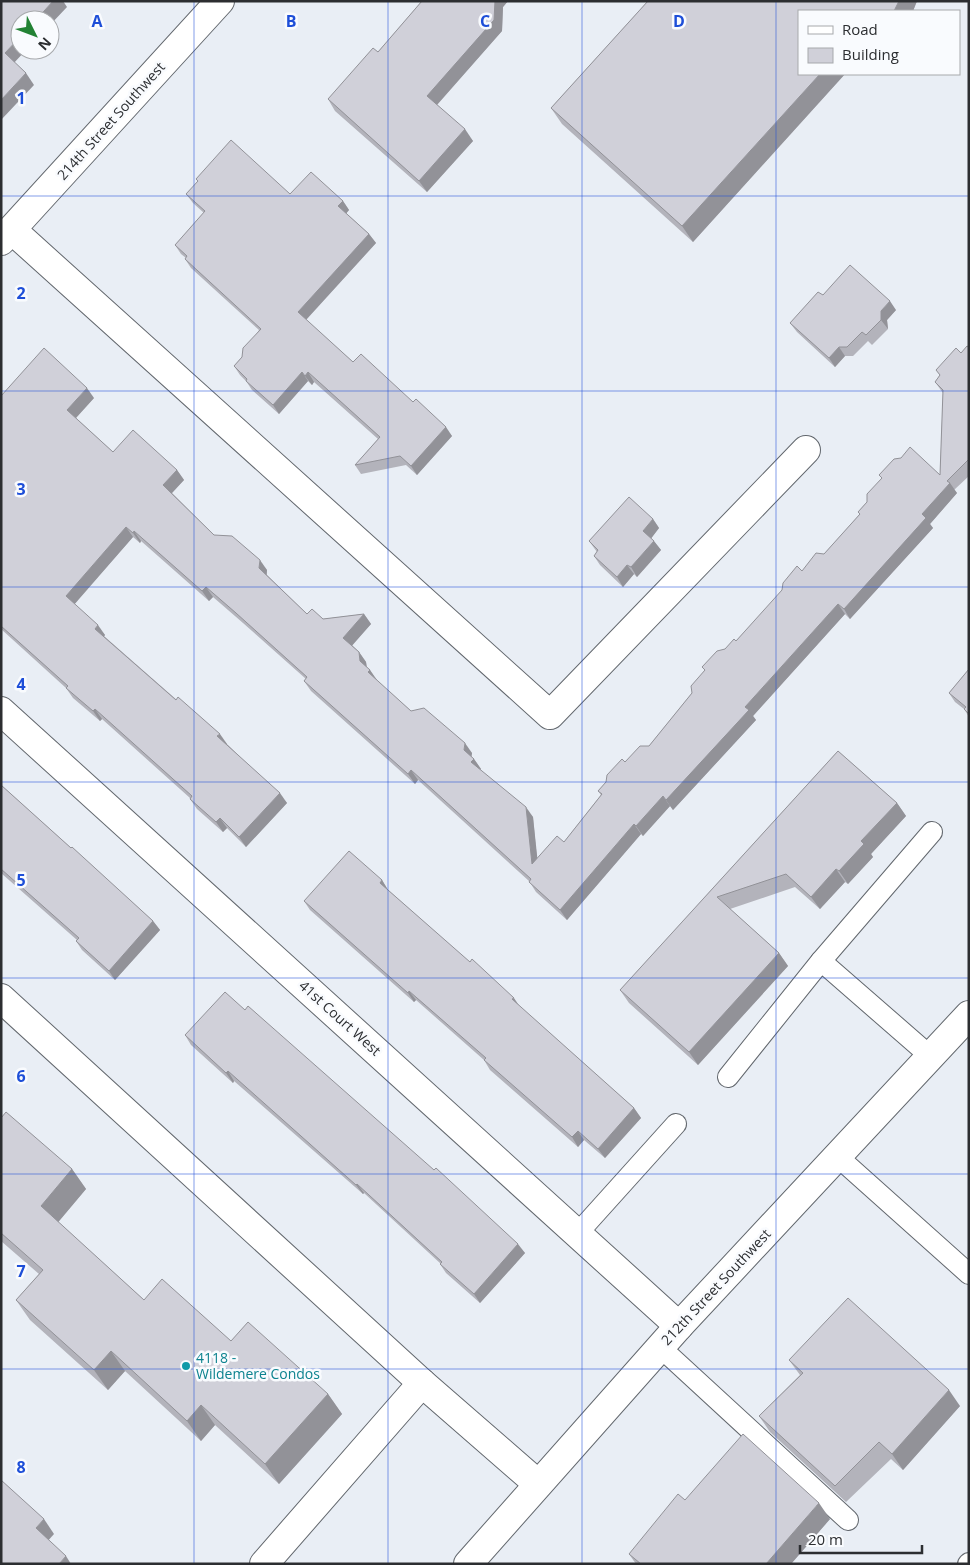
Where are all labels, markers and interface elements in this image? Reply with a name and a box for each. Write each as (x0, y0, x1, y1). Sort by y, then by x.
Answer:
north arrow (10, 10, 60, 60)
text: A (91, 10, 103, 32)
text: B (286, 10, 296, 32)
text: C (480, 10, 490, 32)
text: D (673, 10, 685, 32)
legend (798, 10, 960, 75)
text: Road (842, 19, 878, 39)
text: N (34, 33, 56, 55)
text: Building (842, 44, 899, 64)
street label: 214th Street Southwest (53, 58, 169, 184)
text: 1 (16, 87, 26, 109)
text: 2 (16, 282, 26, 304)
text: 3 (16, 478, 26, 500)
text: 4 (16, 673, 26, 695)
text: 5 (16, 869, 26, 891)
street label: 41st Court West (295, 976, 385, 1059)
text: 6 (16, 1065, 26, 1087)
street label: 212th Street Southwest (657, 1224, 775, 1349)
text: 7 (16, 1260, 26, 1282)
place label: 4118 - Wildemere Condos (196, 1348, 320, 1383)
marker: 4118 - Wildemere Condos (180, 1360, 192, 1372)
text: 8 (16, 1456, 26, 1478)
scale bar (800, 1522, 922, 1554)
text: 20 m (808, 1529, 843, 1549)

